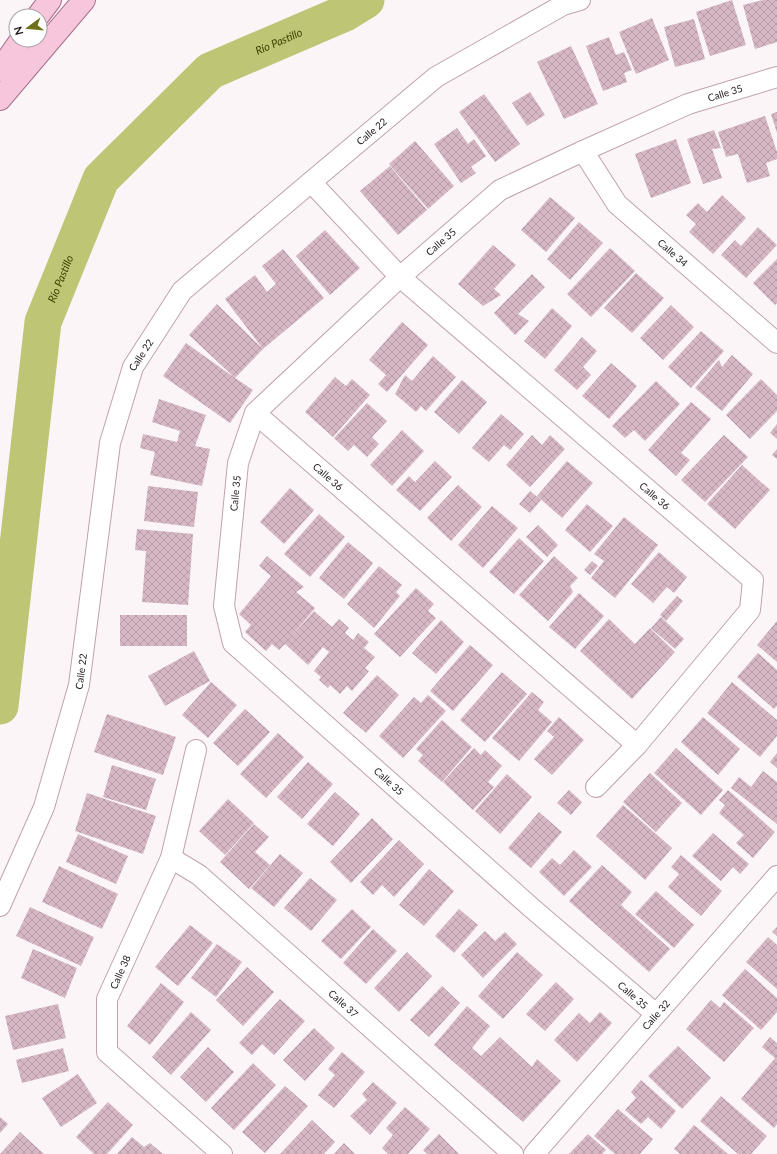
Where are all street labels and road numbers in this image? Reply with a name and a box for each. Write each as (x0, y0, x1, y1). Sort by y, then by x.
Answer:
street label: Calle 35 (706, 82, 744, 104)
street label: Calle 22 (354, 115, 389, 147)
street label: Calle 35 (423, 225, 458, 258)
street label: Calle 34 (655, 236, 691, 269)
street label: Calle 22 (126, 336, 156, 372)
street label: Calle 36 (311, 460, 346, 493)
street label: Calle 35 (227, 475, 243, 512)
street label: Calle 36 (637, 479, 672, 512)
street label: Calle 22 (72, 653, 89, 691)
street label: Calle 35 (372, 765, 406, 798)
street label: Calle 38 (107, 953, 133, 991)
street label: Calle 35 (616, 979, 651, 1011)
street label: Calle 37 (326, 987, 361, 1020)
street label: Calle 32 (639, 997, 672, 1032)

